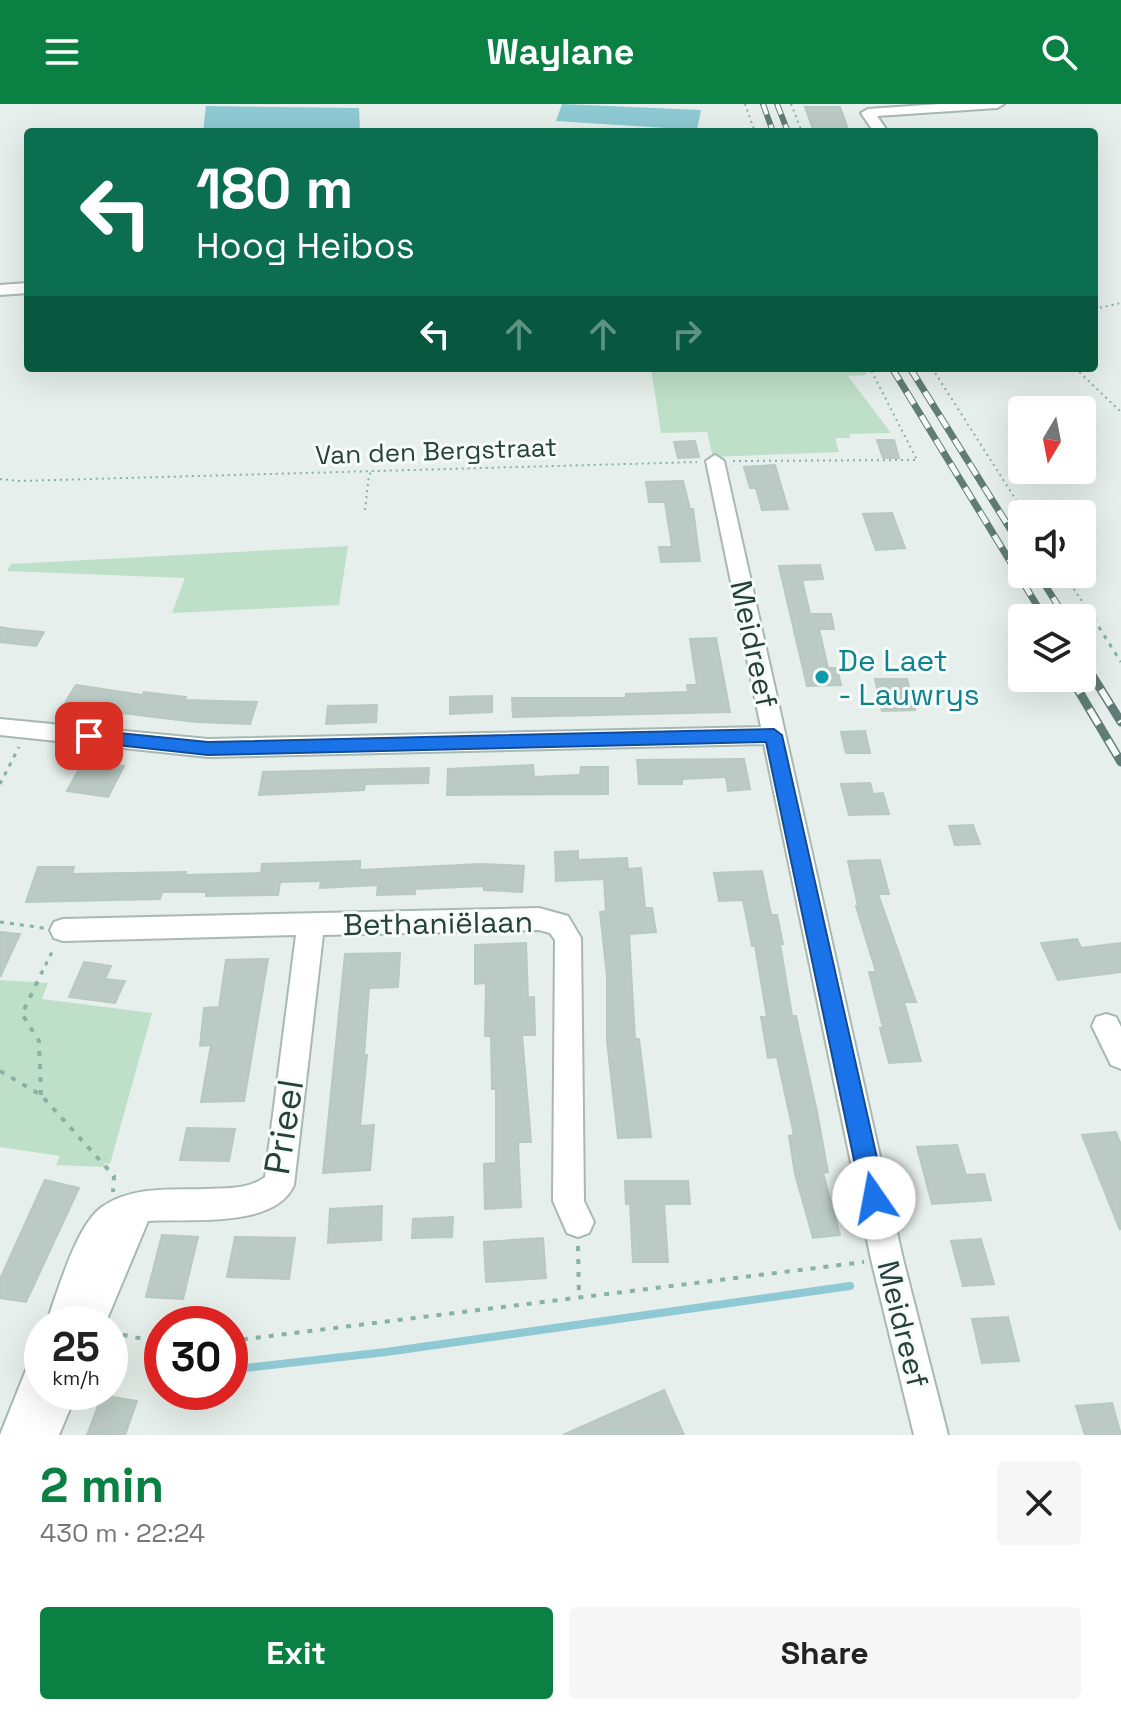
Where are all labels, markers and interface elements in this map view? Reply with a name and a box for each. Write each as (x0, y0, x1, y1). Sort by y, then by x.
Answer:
text: Waylane (487, 29, 634, 75)
icon: menu (40, 30, 84, 74)
icon: search (1037, 30, 1081, 74)
text: 180 m (196, 153, 353, 224)
icon: left (64, 160, 168, 264)
text: Hoog Heibos (196, 223, 415, 269)
icon: left (413, 312, 457, 356)
icon: ahead (497, 312, 541, 356)
icon: ahead (581, 312, 625, 356)
icon: right (665, 312, 709, 356)
north arrow (1008, 396, 1096, 484)
map controls (1008, 396, 1096, 692)
street label: Van den Bergstraat (315, 430, 557, 472)
button: sound (1008, 500, 1096, 588)
street label: Meidreef (721, 577, 787, 711)
button: layers (1008, 604, 1096, 692)
place label: De Laet - Lauwrys (838, 641, 980, 714)
marker: De Laet - Lauwrys (813, 668, 831, 686)
pin (55, 702, 123, 770)
icon: arrive (67, 714, 111, 758)
street label: Bethaniëlaan (343, 902, 533, 944)
street label: Prieel (254, 1076, 314, 1178)
position arrow (832, 1156, 916, 1240)
street label: Meidreef (868, 1257, 938, 1391)
speed limit sign: 30 (144, 1306, 248, 1410)
text: 25 (52, 1322, 100, 1373)
text: km/h (52, 1365, 100, 1391)
text: 2 min (40, 1455, 164, 1516)
button: close (997, 1461, 1081, 1545)
text: 430 m · 22:24 (40, 1516, 205, 1550)
button: Exit (40, 1607, 553, 1699)
button: Share (569, 1607, 1081, 1699)

